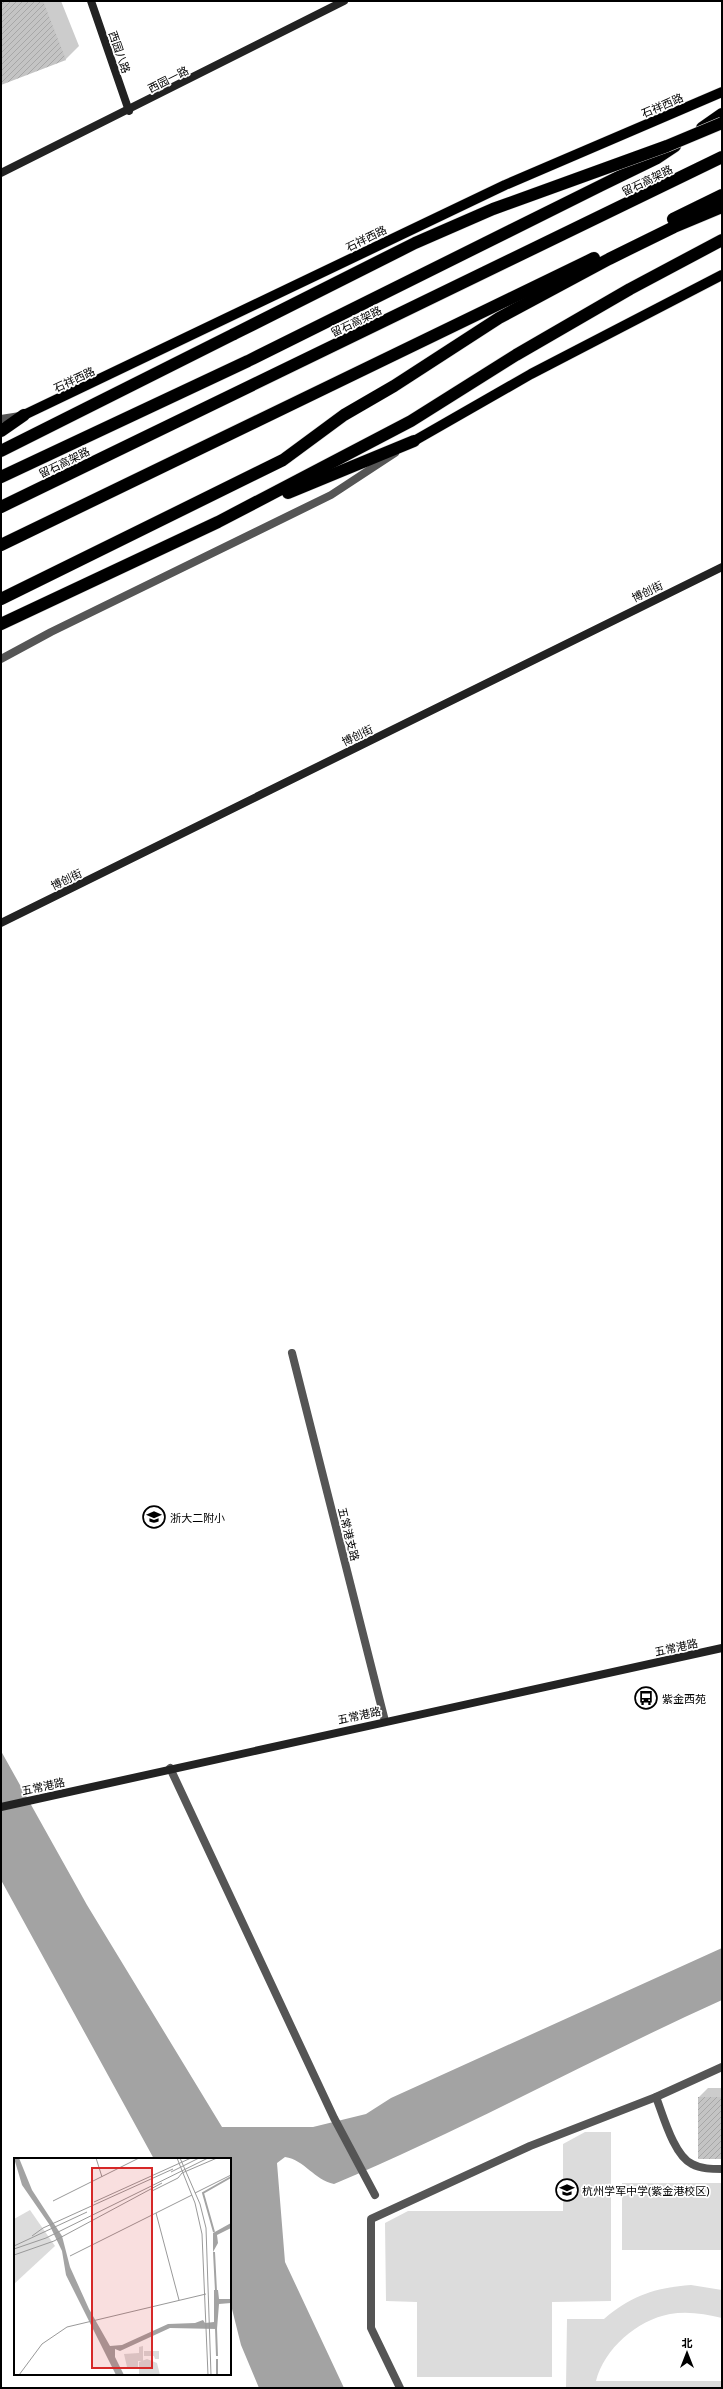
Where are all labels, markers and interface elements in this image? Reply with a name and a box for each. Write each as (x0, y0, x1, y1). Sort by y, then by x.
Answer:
street label: 西园八路 (106, 29, 134, 75)
street label: 西园一路 (145, 62, 191, 96)
street label: 石祥西路 (639, 90, 685, 120)
street label: 留石高架路 (619, 161, 675, 199)
street label: 石祥西路 (343, 222, 389, 254)
street label: 留石高架路 (328, 302, 384, 340)
street label: 石祥西路 (51, 363, 97, 395)
street label: 留石高架路 (36, 443, 92, 481)
street label: 博创街 (629, 577, 665, 605)
street label: 博创街 (339, 721, 375, 749)
street label: 博创街 (48, 865, 84, 893)
school or university icon: 浙大二附小 (141, 1504, 167, 1530)
street label: 五常港支路 (335, 1506, 363, 1562)
place label: 浙大二附小 (170, 1510, 225, 1525)
street label: 五常港路 (653, 1635, 699, 1659)
bus stop icon: 紫金西苑 (633, 1685, 659, 1711)
place label: 紫金西苑 (662, 1691, 706, 1706)
street label: 五常港路 (336, 1703, 382, 1727)
street label: 五常港路 (20, 1774, 66, 1798)
inset map (14, 2158, 231, 2375)
school or university icon: 杭州学军中学(紫金港校区) (554, 2177, 580, 2203)
place label: 杭州学军中学(紫金港校区) (582, 2183, 710, 2198)
north arrow (667, 2333, 707, 2373)
text: 北 (682, 2335, 693, 2350)

